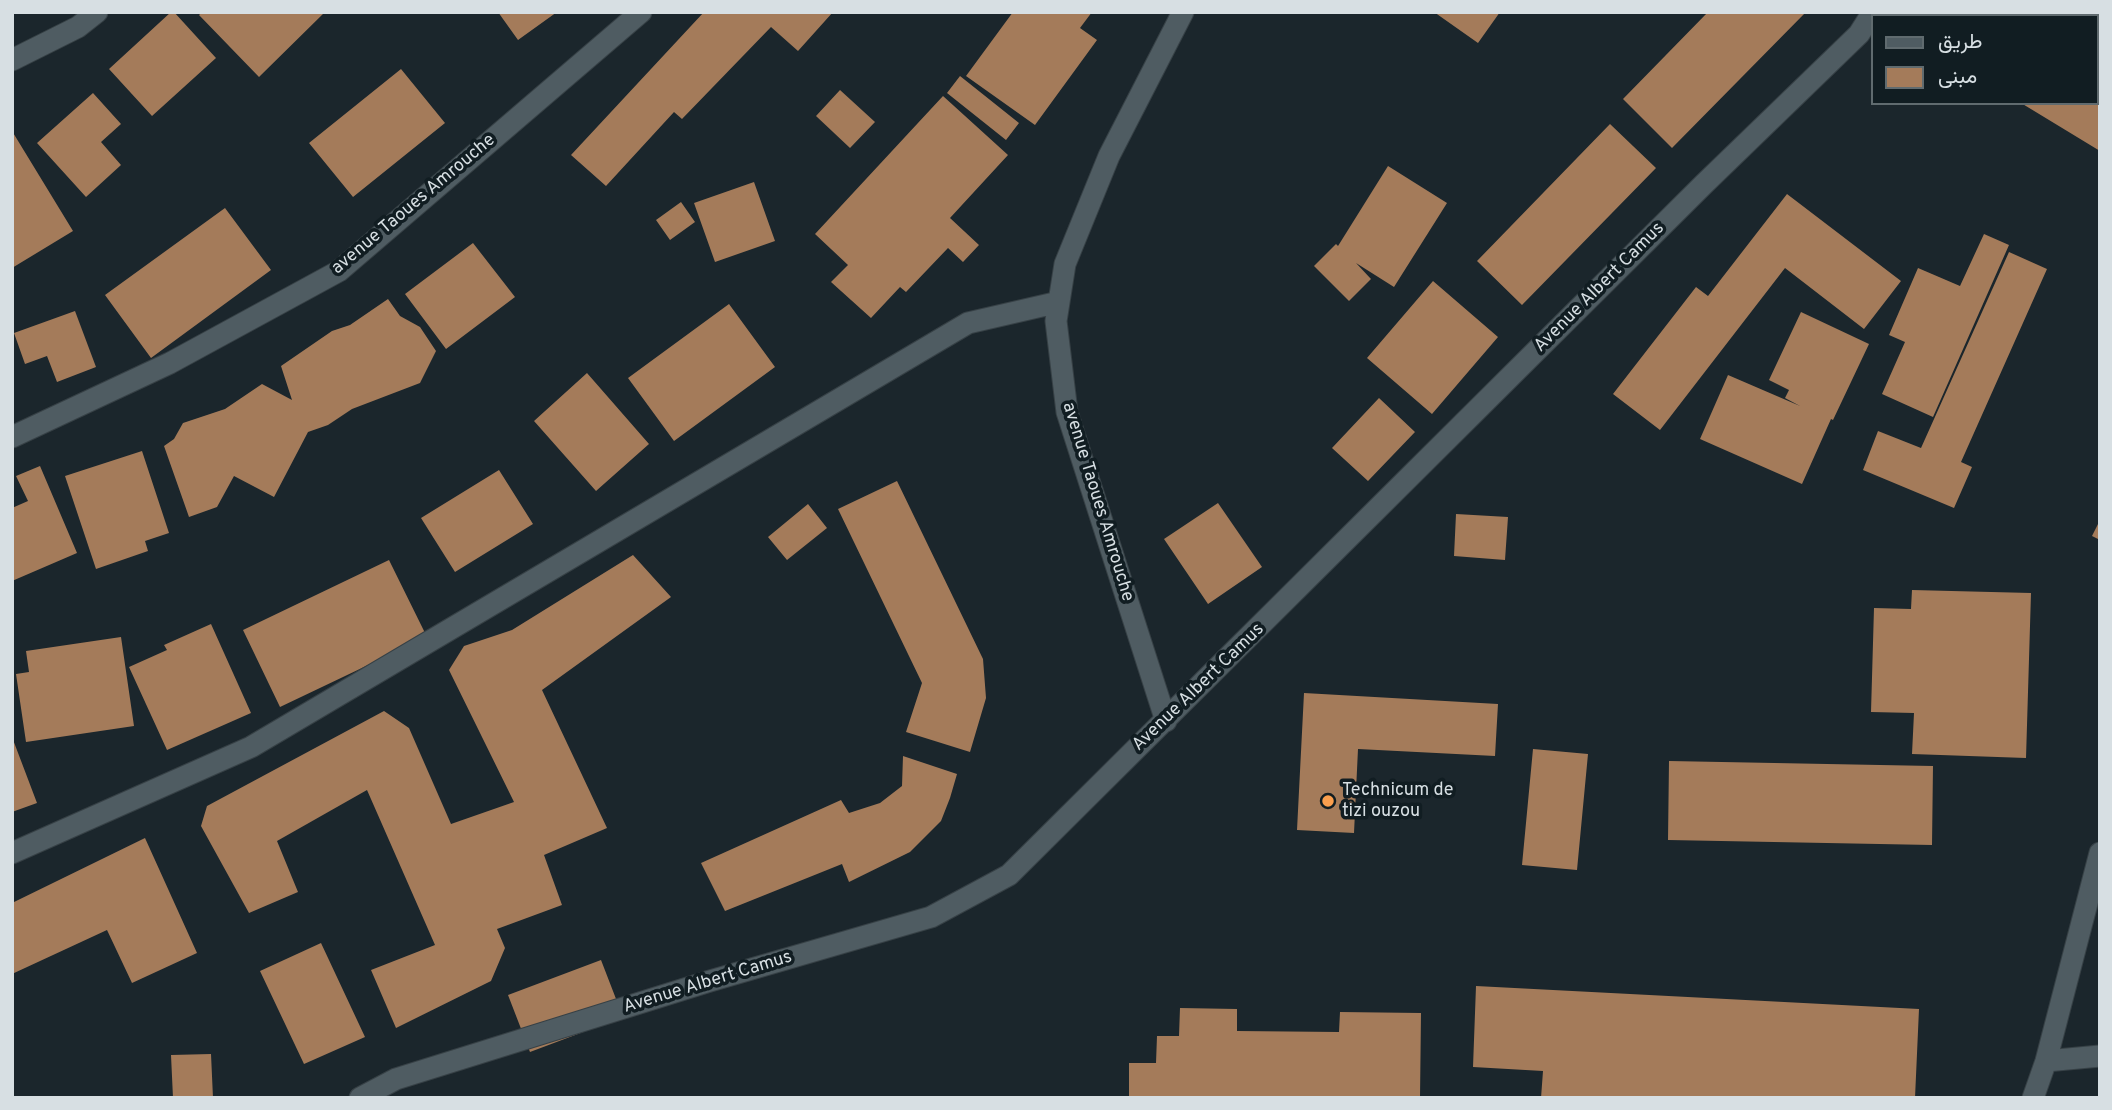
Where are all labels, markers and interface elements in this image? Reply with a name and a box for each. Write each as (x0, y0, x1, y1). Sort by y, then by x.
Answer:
legend (1870, 14, 2098, 105)
text: طريق (1938, 29, 1983, 56)
text: مبنى (1938, 64, 1977, 91)
street label: avenue Taoues Amrouche (328, 130, 500, 280)
street label: Avenue Albert Camus (1530, 218, 1670, 358)
street label: avenue Taoues Amrouche (1056, 400, 1138, 604)
street label: Avenue Albert Camus (1129, 619, 1269, 757)
place label: Technicum de tizi ouzou (1342, 780, 1453, 822)
marker: Technicum de tizi ouzou (1320, 793, 1336, 809)
street label: Avenue Albert Camus (621, 947, 795, 1019)

